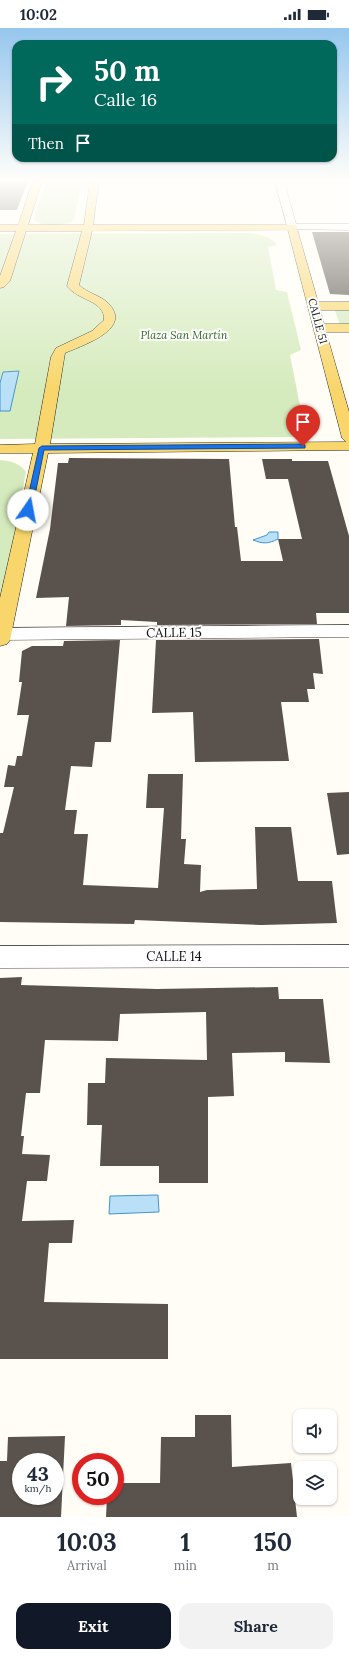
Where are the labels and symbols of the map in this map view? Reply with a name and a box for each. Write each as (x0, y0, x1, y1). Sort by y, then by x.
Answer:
street label: CALLE 51 (305, 297, 331, 345)
park label: Plaza San Martín (140, 328, 228, 342)
pin (286, 405, 320, 446)
position arrow (7, 489, 49, 531)
street label: CALLE 15 (146, 624, 202, 641)
street label: CALLE 14 (146, 948, 202, 965)
speed limit sign: 50 (72, 1453, 124, 1505)

